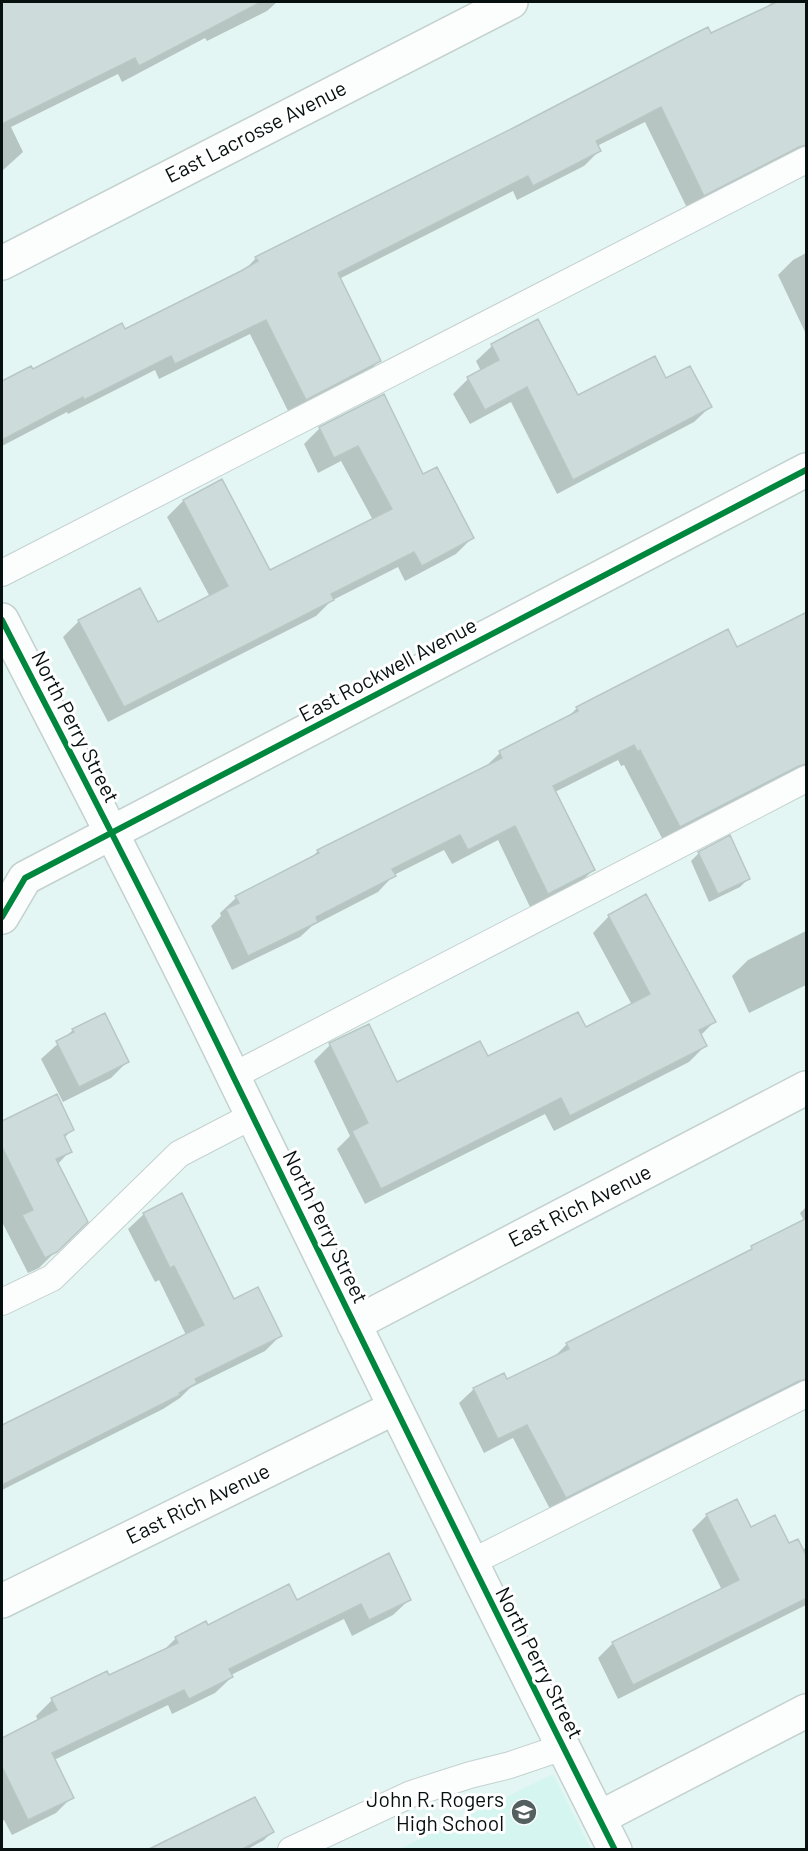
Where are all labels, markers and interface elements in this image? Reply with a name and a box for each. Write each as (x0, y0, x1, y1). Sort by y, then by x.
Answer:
street label: East Lacrosse Avenue (161, 74, 350, 187)
street label: East Rockwell Avenue (294, 611, 480, 726)
street label: North Perry Street (27, 646, 125, 806)
street label: North Perry Street (278, 1146, 374, 1307)
street label: East Rich Avenue (504, 1158, 655, 1251)
street label: East Rich Avenue (121, 1457, 273, 1548)
street label: North Perry Street (491, 1582, 589, 1742)
place label: John R. Rogers High School (366, 1786, 504, 1835)
school or university icon: John R. Rogers High School (509, 1797, 539, 1827)

